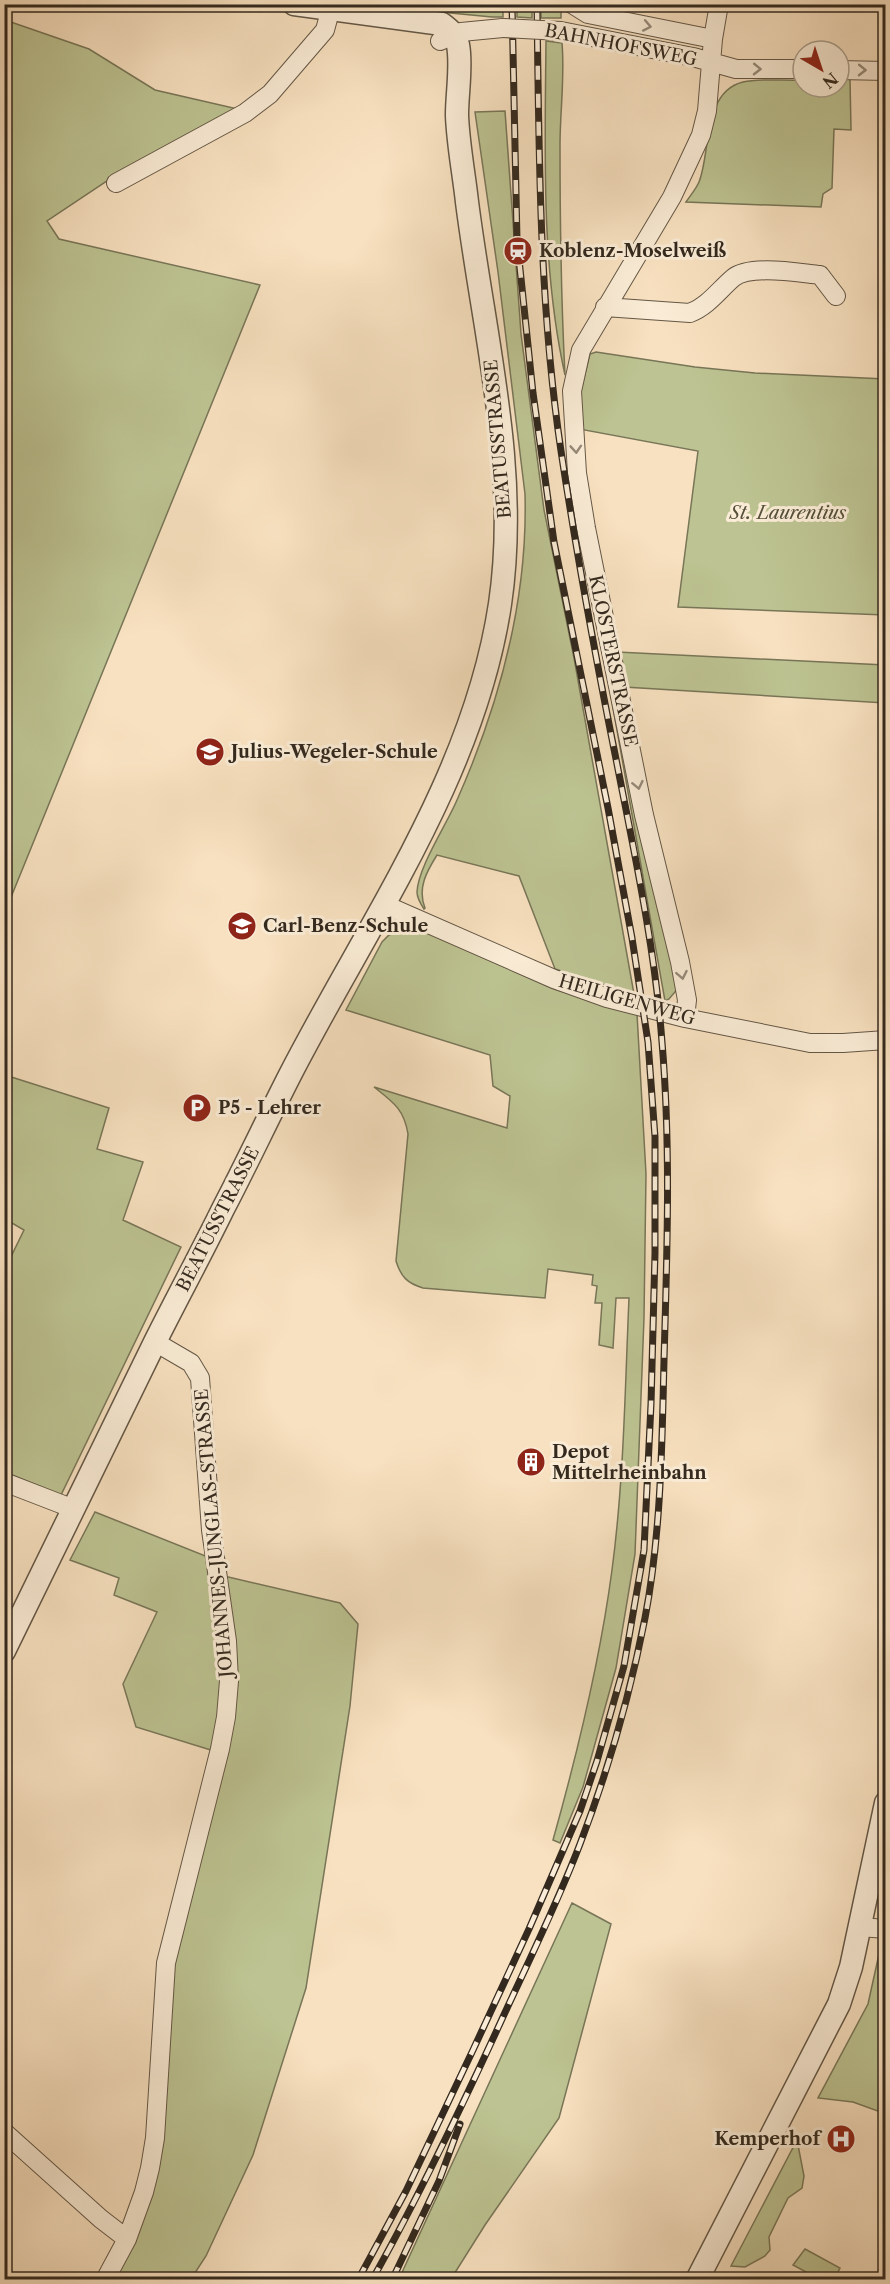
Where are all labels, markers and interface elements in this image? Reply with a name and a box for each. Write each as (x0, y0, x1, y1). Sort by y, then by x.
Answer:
street label: BAHNHOFSWEG (543, 19, 700, 71)
one-way arrow (642, 19, 652, 32)
north arrow (791, 39, 851, 99)
one-way arrow (753, 63, 762, 75)
one-way arrow (858, 64, 867, 76)
text: N (819, 69, 842, 93)
station icon: Koblenz-Moselweiß (502, 235, 534, 267)
place label: Koblenz-Moselweiß (539, 240, 726, 262)
street label: BEATUSSTRASSE (480, 358, 516, 520)
one-way arrow (569, 445, 582, 454)
park label: St. Laurentius (729, 502, 846, 524)
street label: KLOSTERSTRASSE (584, 573, 642, 749)
school or university icon: Julius-Wegeler-Schule (194, 736, 226, 768)
place label: Julius-Wegeler-Schule (228, 741, 438, 763)
one-way arrow (631, 780, 644, 790)
school or university icon: Carl-Benz-Schule (226, 910, 258, 942)
place label: Carl-Benz-Schule (263, 915, 428, 937)
street label: HEILIGENWEG (556, 970, 698, 1030)
one-way arrow (675, 970, 688, 980)
parking icon: P5 - Lehrer (181, 1092, 213, 1124)
place label: P5 - Lehrer (218, 1097, 321, 1119)
street label: BEATUSSTRASSE (172, 1143, 264, 1295)
street label: JOHANNES-JUNGLAS-STRASSE (190, 1388, 238, 1681)
place label: Depot Mittelrheinbahn (552, 1441, 707, 1484)
building icon: Depot Mittelrheinbahn (515, 1446, 547, 1478)
hospital icon: Kemperhof (825, 2123, 857, 2155)
place label: Kemperhof (714, 2128, 822, 2150)

